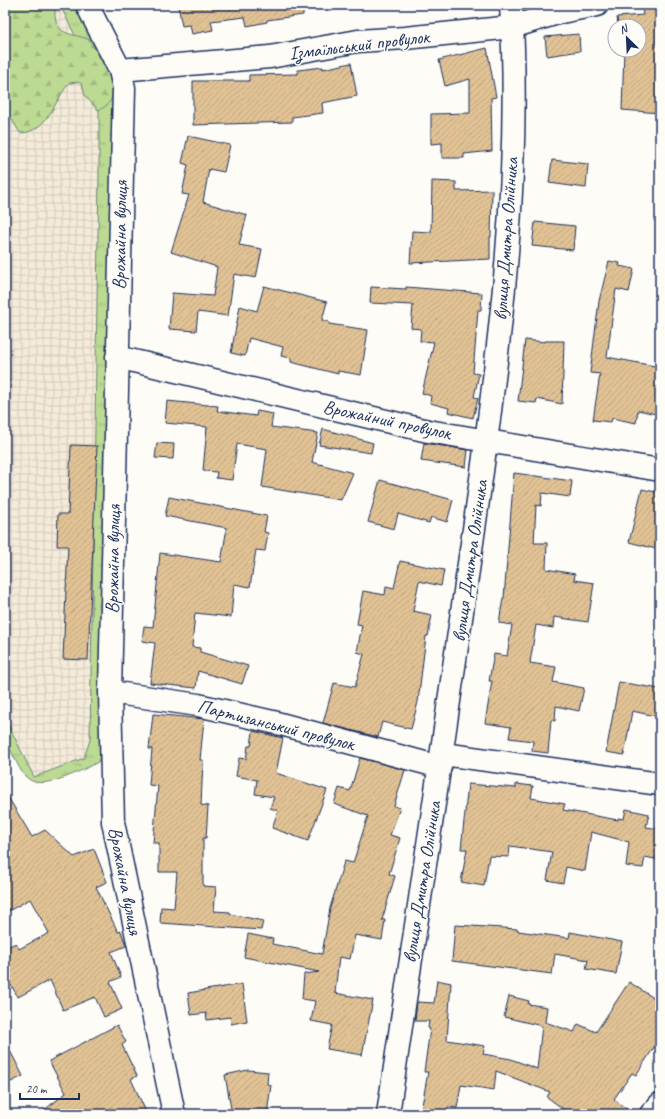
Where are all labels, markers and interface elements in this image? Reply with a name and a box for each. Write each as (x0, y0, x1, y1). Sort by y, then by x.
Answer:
north arrow (607, 18, 647, 58)
text: N (617, 20, 631, 37)
street label: Ізмаїльський провулок (288, 24, 433, 66)
street label: вулиця Дмитра Олійника (488, 155, 524, 321)
street label: Врожайна вулиця (107, 179, 133, 290)
street label: Врожайний провулок (321, 395, 455, 446)
street label: вулиця Дмитра Олійника (447, 477, 493, 643)
street label: Врожайна вулиця (100, 503, 126, 614)
street label: Партизанський провулок (195, 694, 359, 757)
street label: вулиця Дмитра Олійника (397, 798, 447, 964)
street label: Врожайна вулиця (103, 825, 147, 938)
scale bar (20, 1075, 79, 1101)
text: 20 m (26, 1081, 48, 1097)

